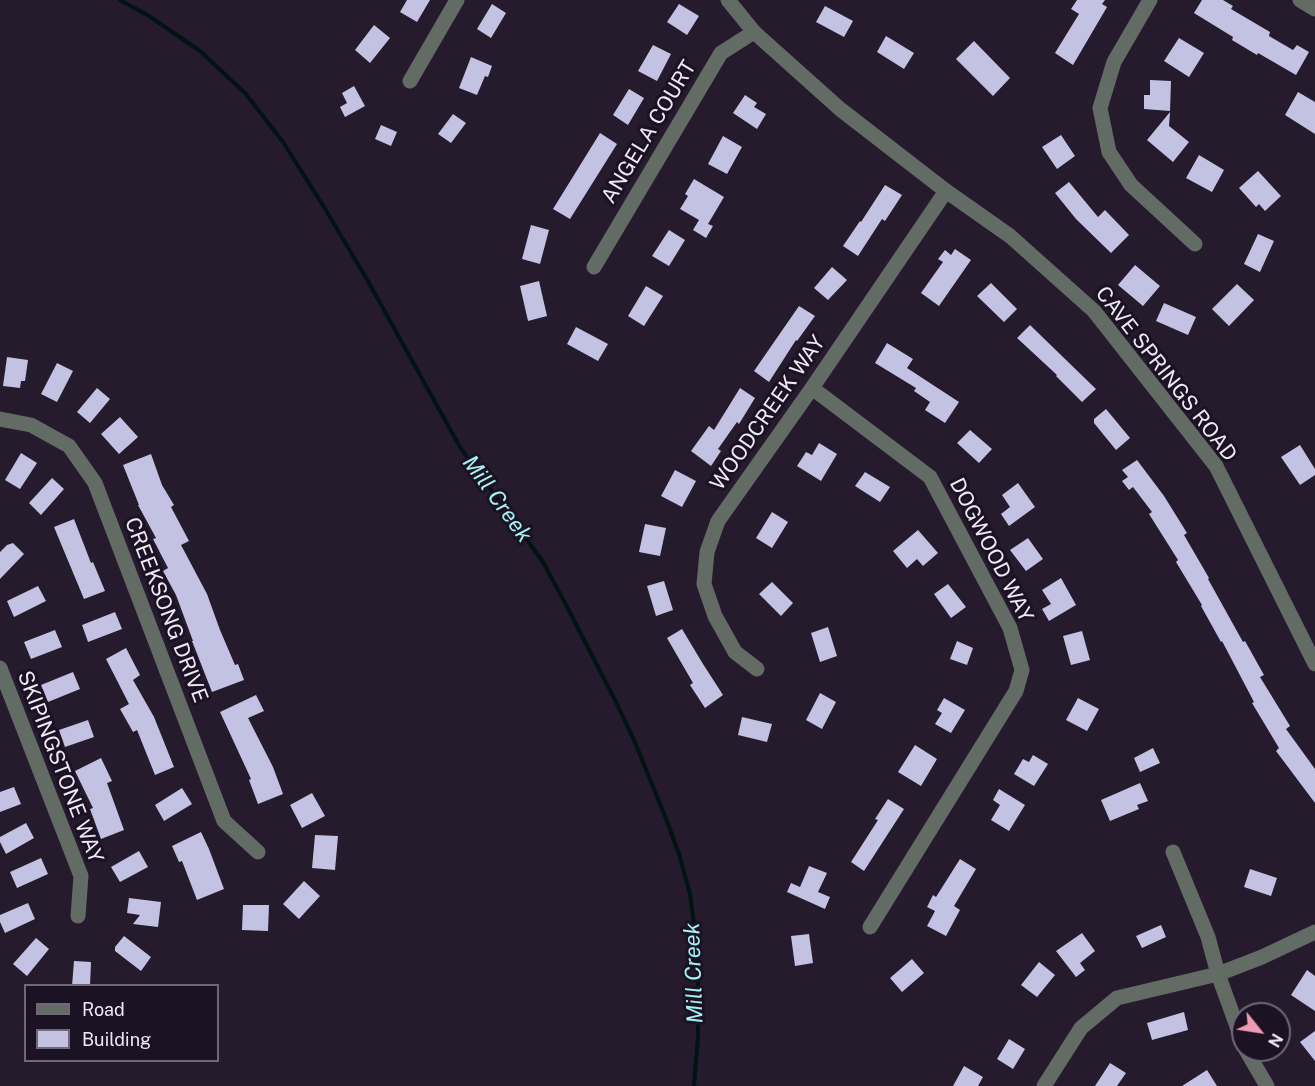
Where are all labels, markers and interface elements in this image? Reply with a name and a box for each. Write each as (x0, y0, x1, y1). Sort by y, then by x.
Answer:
street label: ANGELA COURT (596, 56, 702, 208)
street label: CAVE SPRINGS ROAD (1090, 282, 1242, 466)
street label: WOODCREEK WAY (705, 331, 831, 495)
water label: Mill Creek (457, 450, 537, 548)
street label: DOGWOOD WAY (944, 474, 1038, 626)
street label: CREEKSONG DRIVE (119, 514, 213, 706)
street label: SKIPINGSTONE WAY (12, 667, 108, 867)
water label: Mill Creek (679, 922, 709, 1024)
legend (24, 984, 219, 1062)
text: Road (82, 999, 125, 1020)
north arrow (1231, 1002, 1291, 1062)
text: Building (82, 1029, 151, 1050)
text: N (1264, 1030, 1287, 1050)

